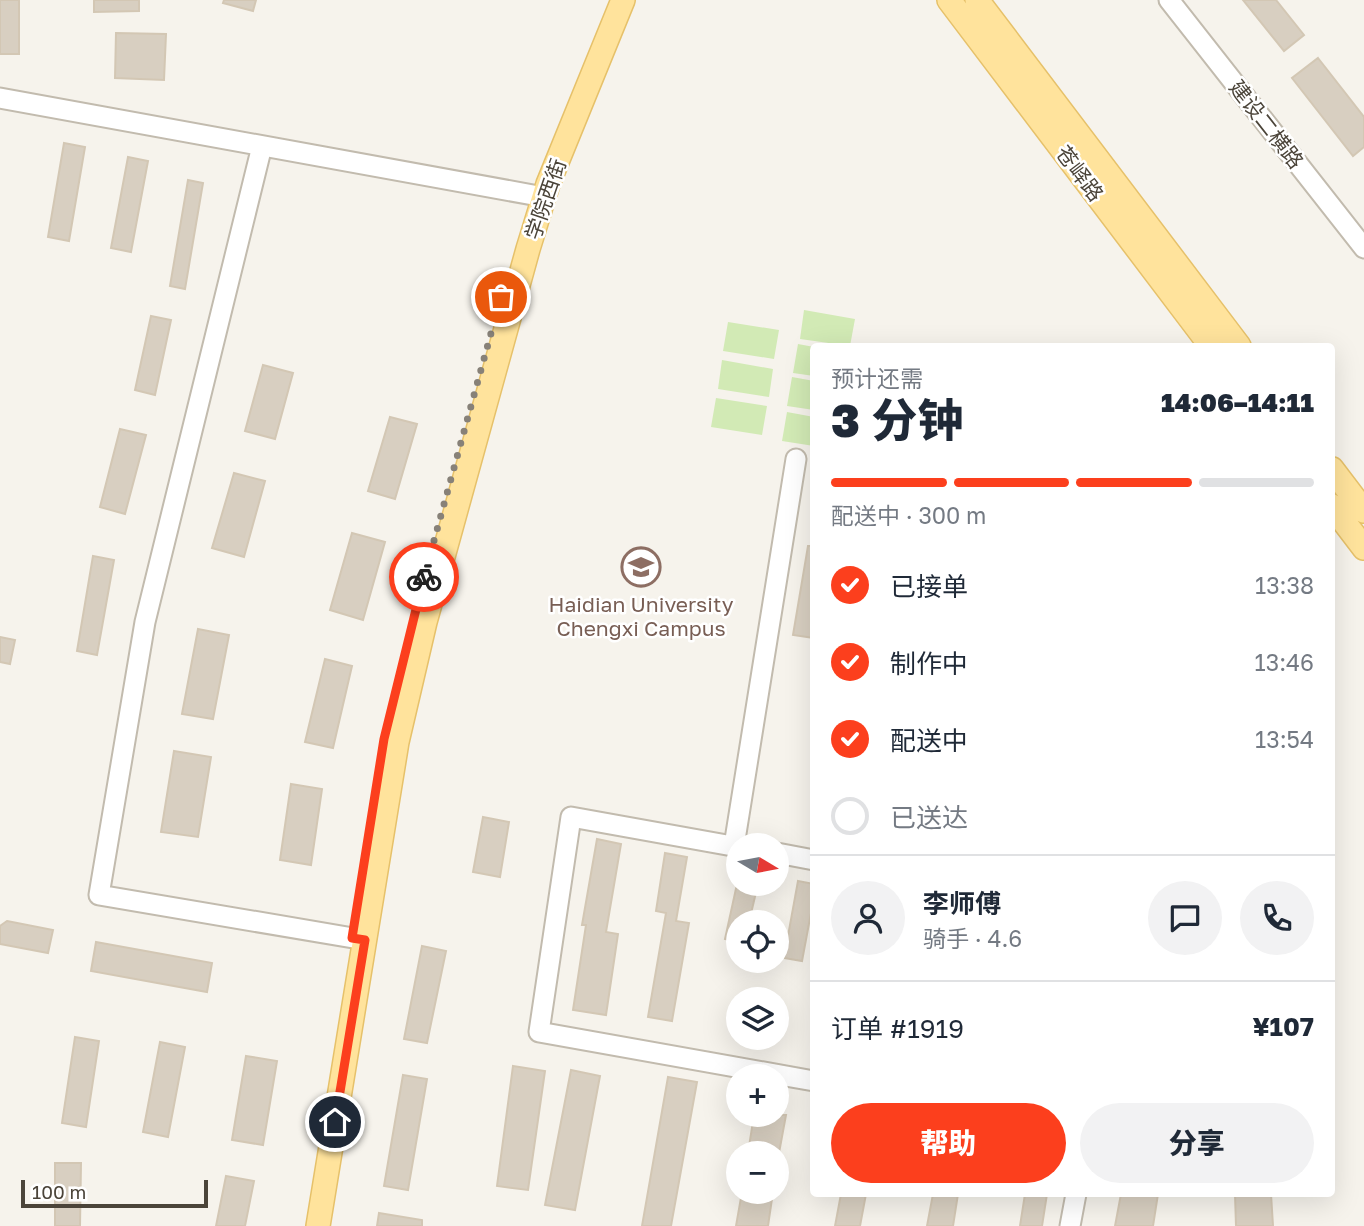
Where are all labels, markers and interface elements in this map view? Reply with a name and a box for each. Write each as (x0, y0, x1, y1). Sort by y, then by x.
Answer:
street label: 建设二横路 (1224, 75, 1310, 173)
street label: 苍峄路 (1051, 140, 1109, 206)
street label: 学院西街 (519, 155, 571, 243)
pin (471, 267, 531, 327)
icon: bag (482, 278, 520, 316)
text: 预计还需 (831, 364, 923, 392)
text: 14:06–14:11 (1161, 387, 1314, 418)
text: 3 分钟 (831, 392, 963, 447)
text: 配送中 · 300 m (831, 501, 986, 529)
courier (389, 542, 459, 612)
school or university icon: Haidian University Chengxi Campus (620, 546, 662, 588)
icon: bike (405, 558, 443, 596)
icon: check (831, 566, 869, 604)
text: 已接单 (890, 571, 968, 602)
text: 13:38 (1255, 571, 1314, 599)
place label: Haidian University Chengxi Campus (549, 591, 734, 641)
icon: check (831, 643, 869, 681)
text: 制作中 (890, 648, 968, 679)
text: 13:46 (1255, 648, 1314, 676)
icon: check (831, 720, 869, 758)
text: 配送中 (890, 725, 968, 756)
text: 13:54 (1255, 725, 1314, 753)
text: 已送达 (890, 802, 968, 833)
north arrow (726, 833, 789, 896)
map controls (726, 833, 789, 1204)
button: person (831, 881, 905, 955)
button: chat (1148, 881, 1222, 955)
button: phone (1240, 881, 1314, 955)
text: 李师傅 (923, 888, 1001, 919)
button: locate (726, 910, 789, 973)
text: 骑手 · 4.6 (923, 924, 1022, 952)
button: layers (726, 987, 789, 1050)
text: ¥107 (1252, 1011, 1314, 1042)
text: 订单 #1919 (831, 1013, 964, 1044)
button: + (726, 1064, 789, 1127)
pin (305, 1092, 365, 1152)
icon: home (316, 1103, 354, 1141)
button: 帮助 (831, 1103, 1066, 1183)
button: 分享 (1080, 1103, 1314, 1183)
button: − (726, 1141, 789, 1204)
scale bar (21, 1177, 208, 1209)
text: 100 m (32, 1180, 86, 1203)

